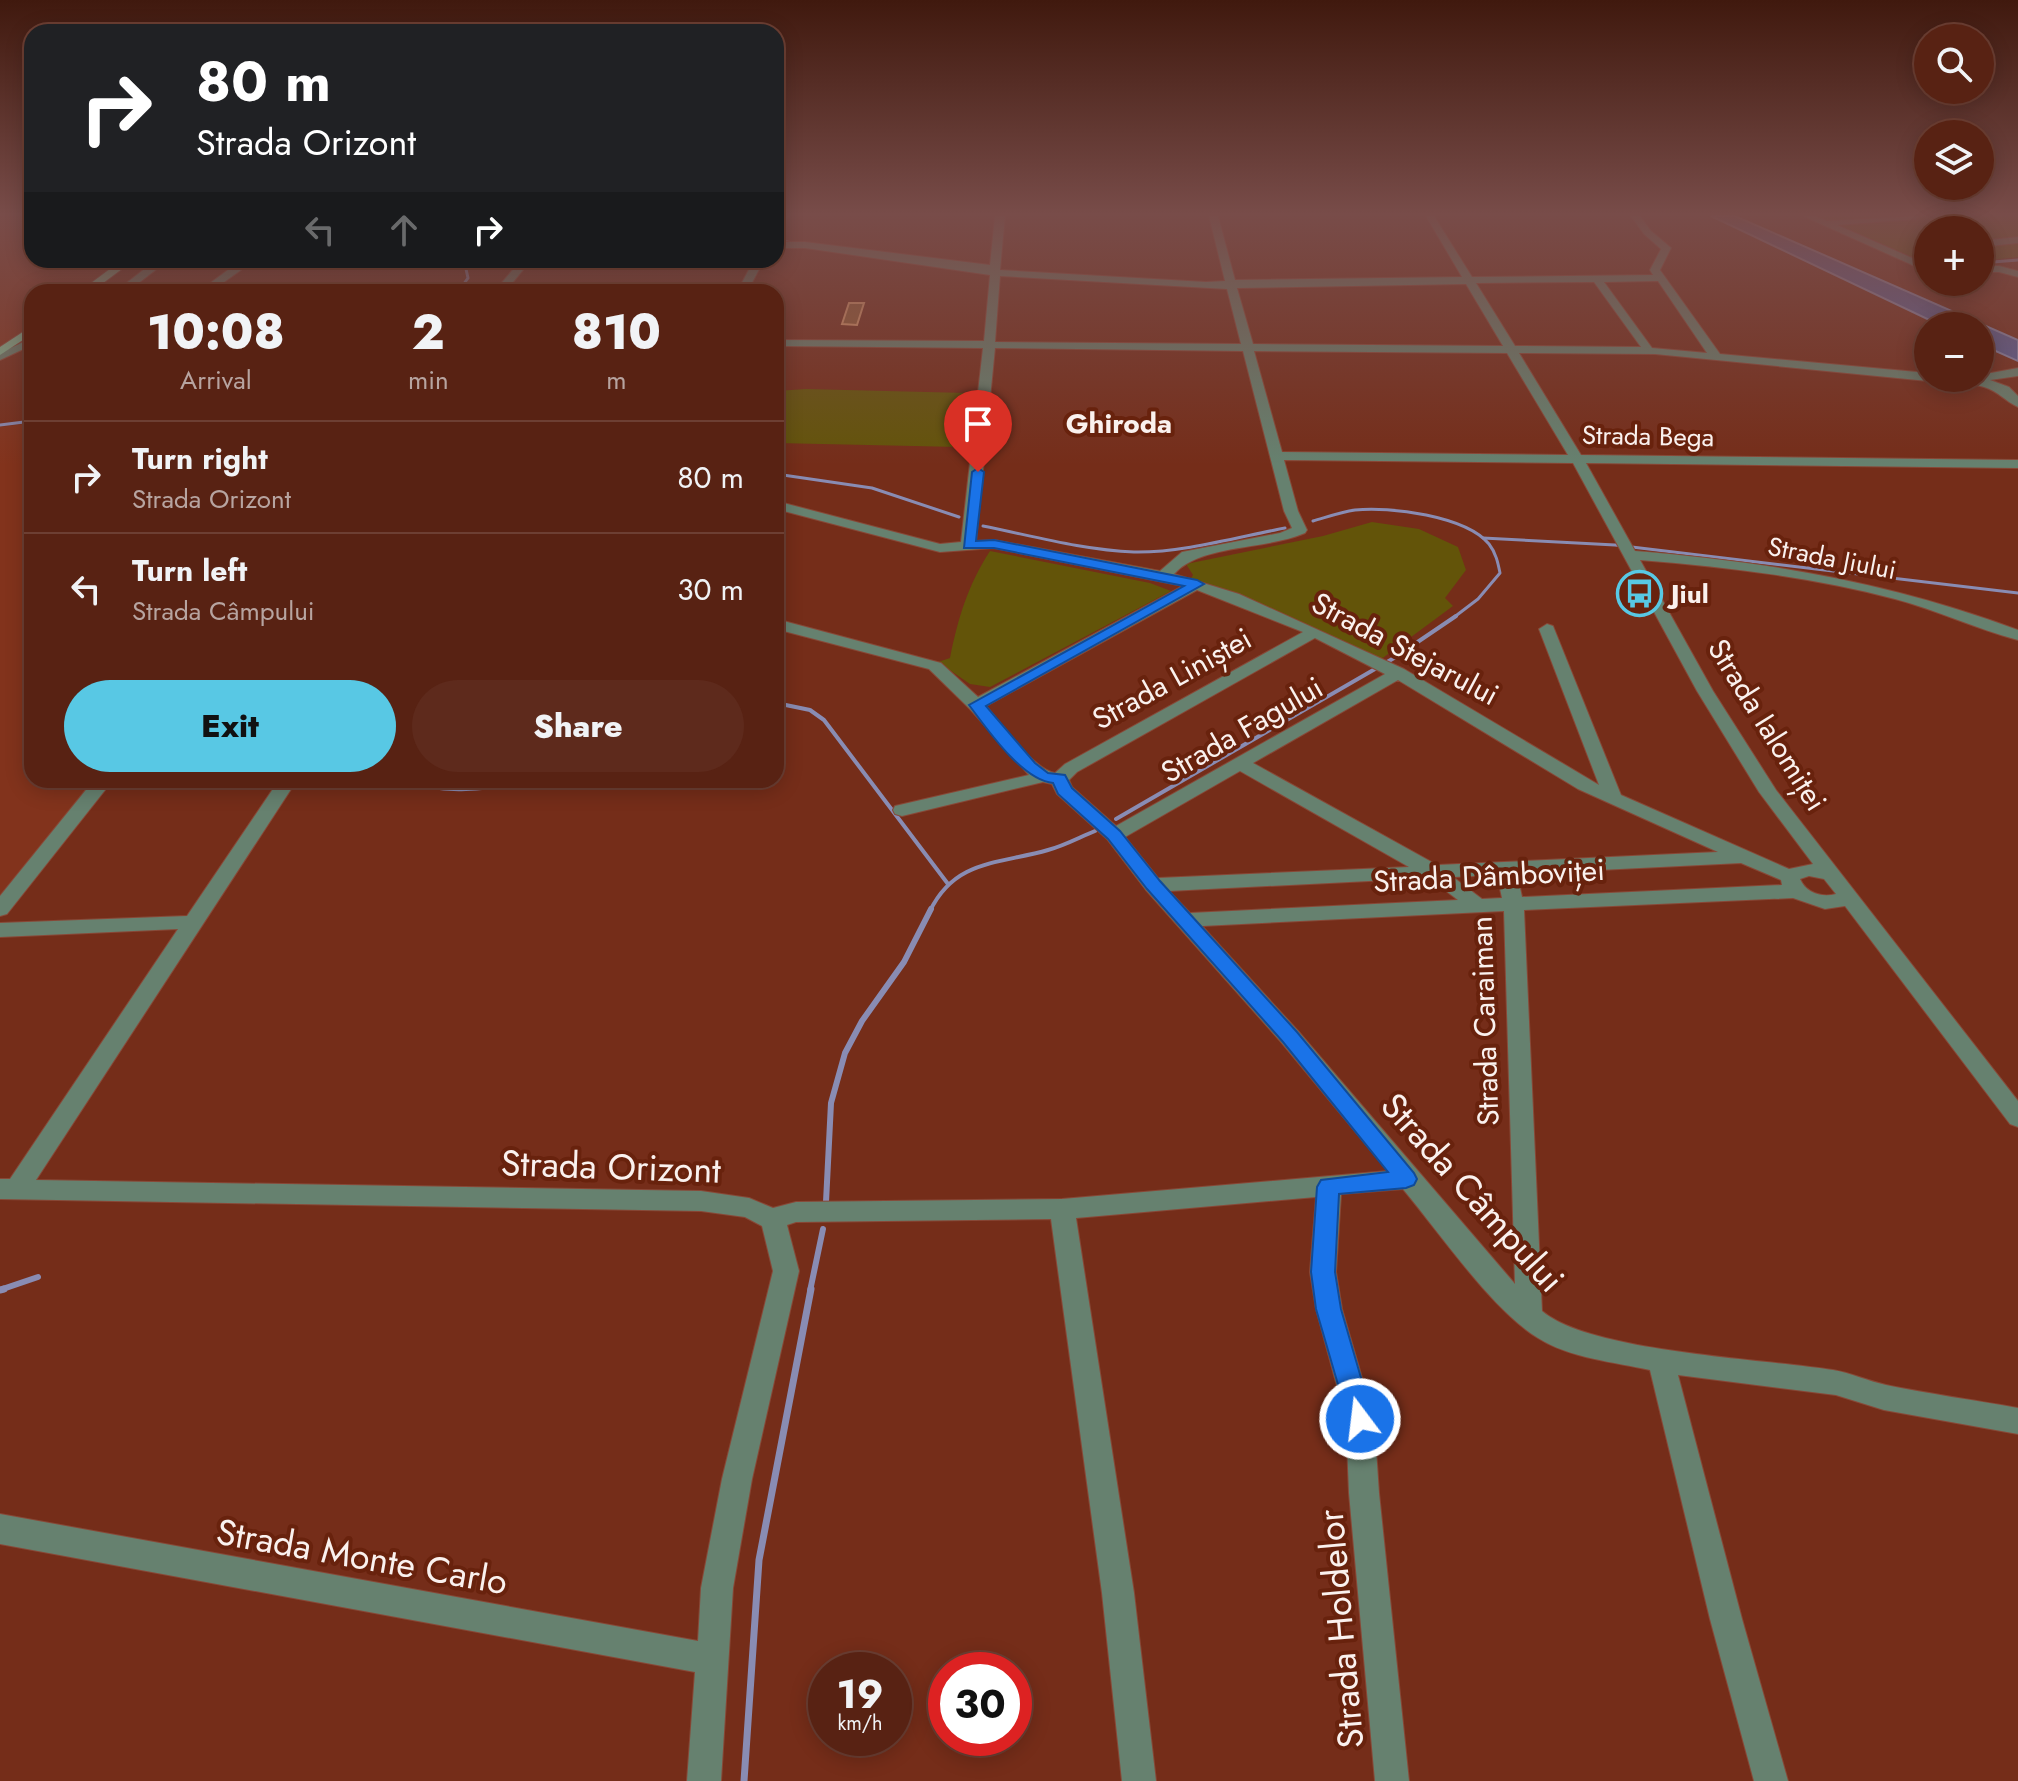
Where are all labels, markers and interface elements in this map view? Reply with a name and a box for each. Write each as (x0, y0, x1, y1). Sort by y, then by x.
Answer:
map controls (1914, 24, 1994, 392)
button: search (1914, 24, 1994, 104)
text: 80 m (196, 41, 331, 122)
icon: right (64, 56, 168, 160)
text: Strada Orizont (196, 116, 416, 168)
button: layers (1914, 120, 1994, 200)
icon: left (298, 208, 342, 252)
icon: ahead (382, 208, 426, 252)
icon: right (466, 208, 510, 252)
button: + (1914, 216, 1994, 296)
text: 10:08 (147, 298, 285, 367)
text: 2 (412, 298, 445, 367)
text: 810 (572, 298, 661, 367)
button: − (1914, 312, 1994, 392)
text: Arrival (180, 361, 252, 399)
text: min (408, 361, 449, 399)
text: m (606, 361, 626, 399)
pin (944, 390, 1012, 472)
icon: arrive (956, 402, 1000, 446)
district label: Ghiroda (1066, 403, 1172, 444)
street label: Strada Bega (1582, 416, 1714, 456)
text: Turn right (132, 437, 268, 480)
icon: right (64, 455, 108, 499)
text: 80 m (677, 456, 744, 499)
text: Strada Orizont (132, 480, 291, 518)
street label: Strada Jiului (1765, 527, 1899, 589)
text: Turn left (132, 549, 247, 592)
icon: left (64, 567, 108, 611)
text: 30 m (677, 568, 744, 611)
bus stop icon: Jiul (1616, 570, 1664, 618)
place label: Jiul (1666, 575, 1709, 613)
street label: Strada Stejarului (1304, 581, 1506, 716)
text: Strada Câmpului (132, 592, 315, 630)
street label: Strada Liniștei (1084, 617, 1259, 740)
street label: Strada Ialomiței (1697, 630, 1837, 819)
street label: Strada Fagului (1153, 666, 1331, 793)
button: Exit (64, 680, 396, 772)
button: Share (412, 680, 744, 772)
street label: Strada Dâmboviței (1372, 848, 1606, 903)
street label: Strada Caraiman (1459, 915, 1510, 1127)
street label: Strada Câmpului (1369, 1081, 1577, 1303)
street label: Strada Orizont (500, 1136, 722, 1196)
position arrow (1318, 1377, 1402, 1461)
street label: Strada Monte Carlo (212, 1505, 512, 1607)
street label: Strada Holdelor (1304, 1507, 1376, 1751)
speed limit sign: 30 (928, 1652, 1032, 1756)
text: 19 (836, 1665, 884, 1723)
text: km/h (837, 1709, 883, 1738)

